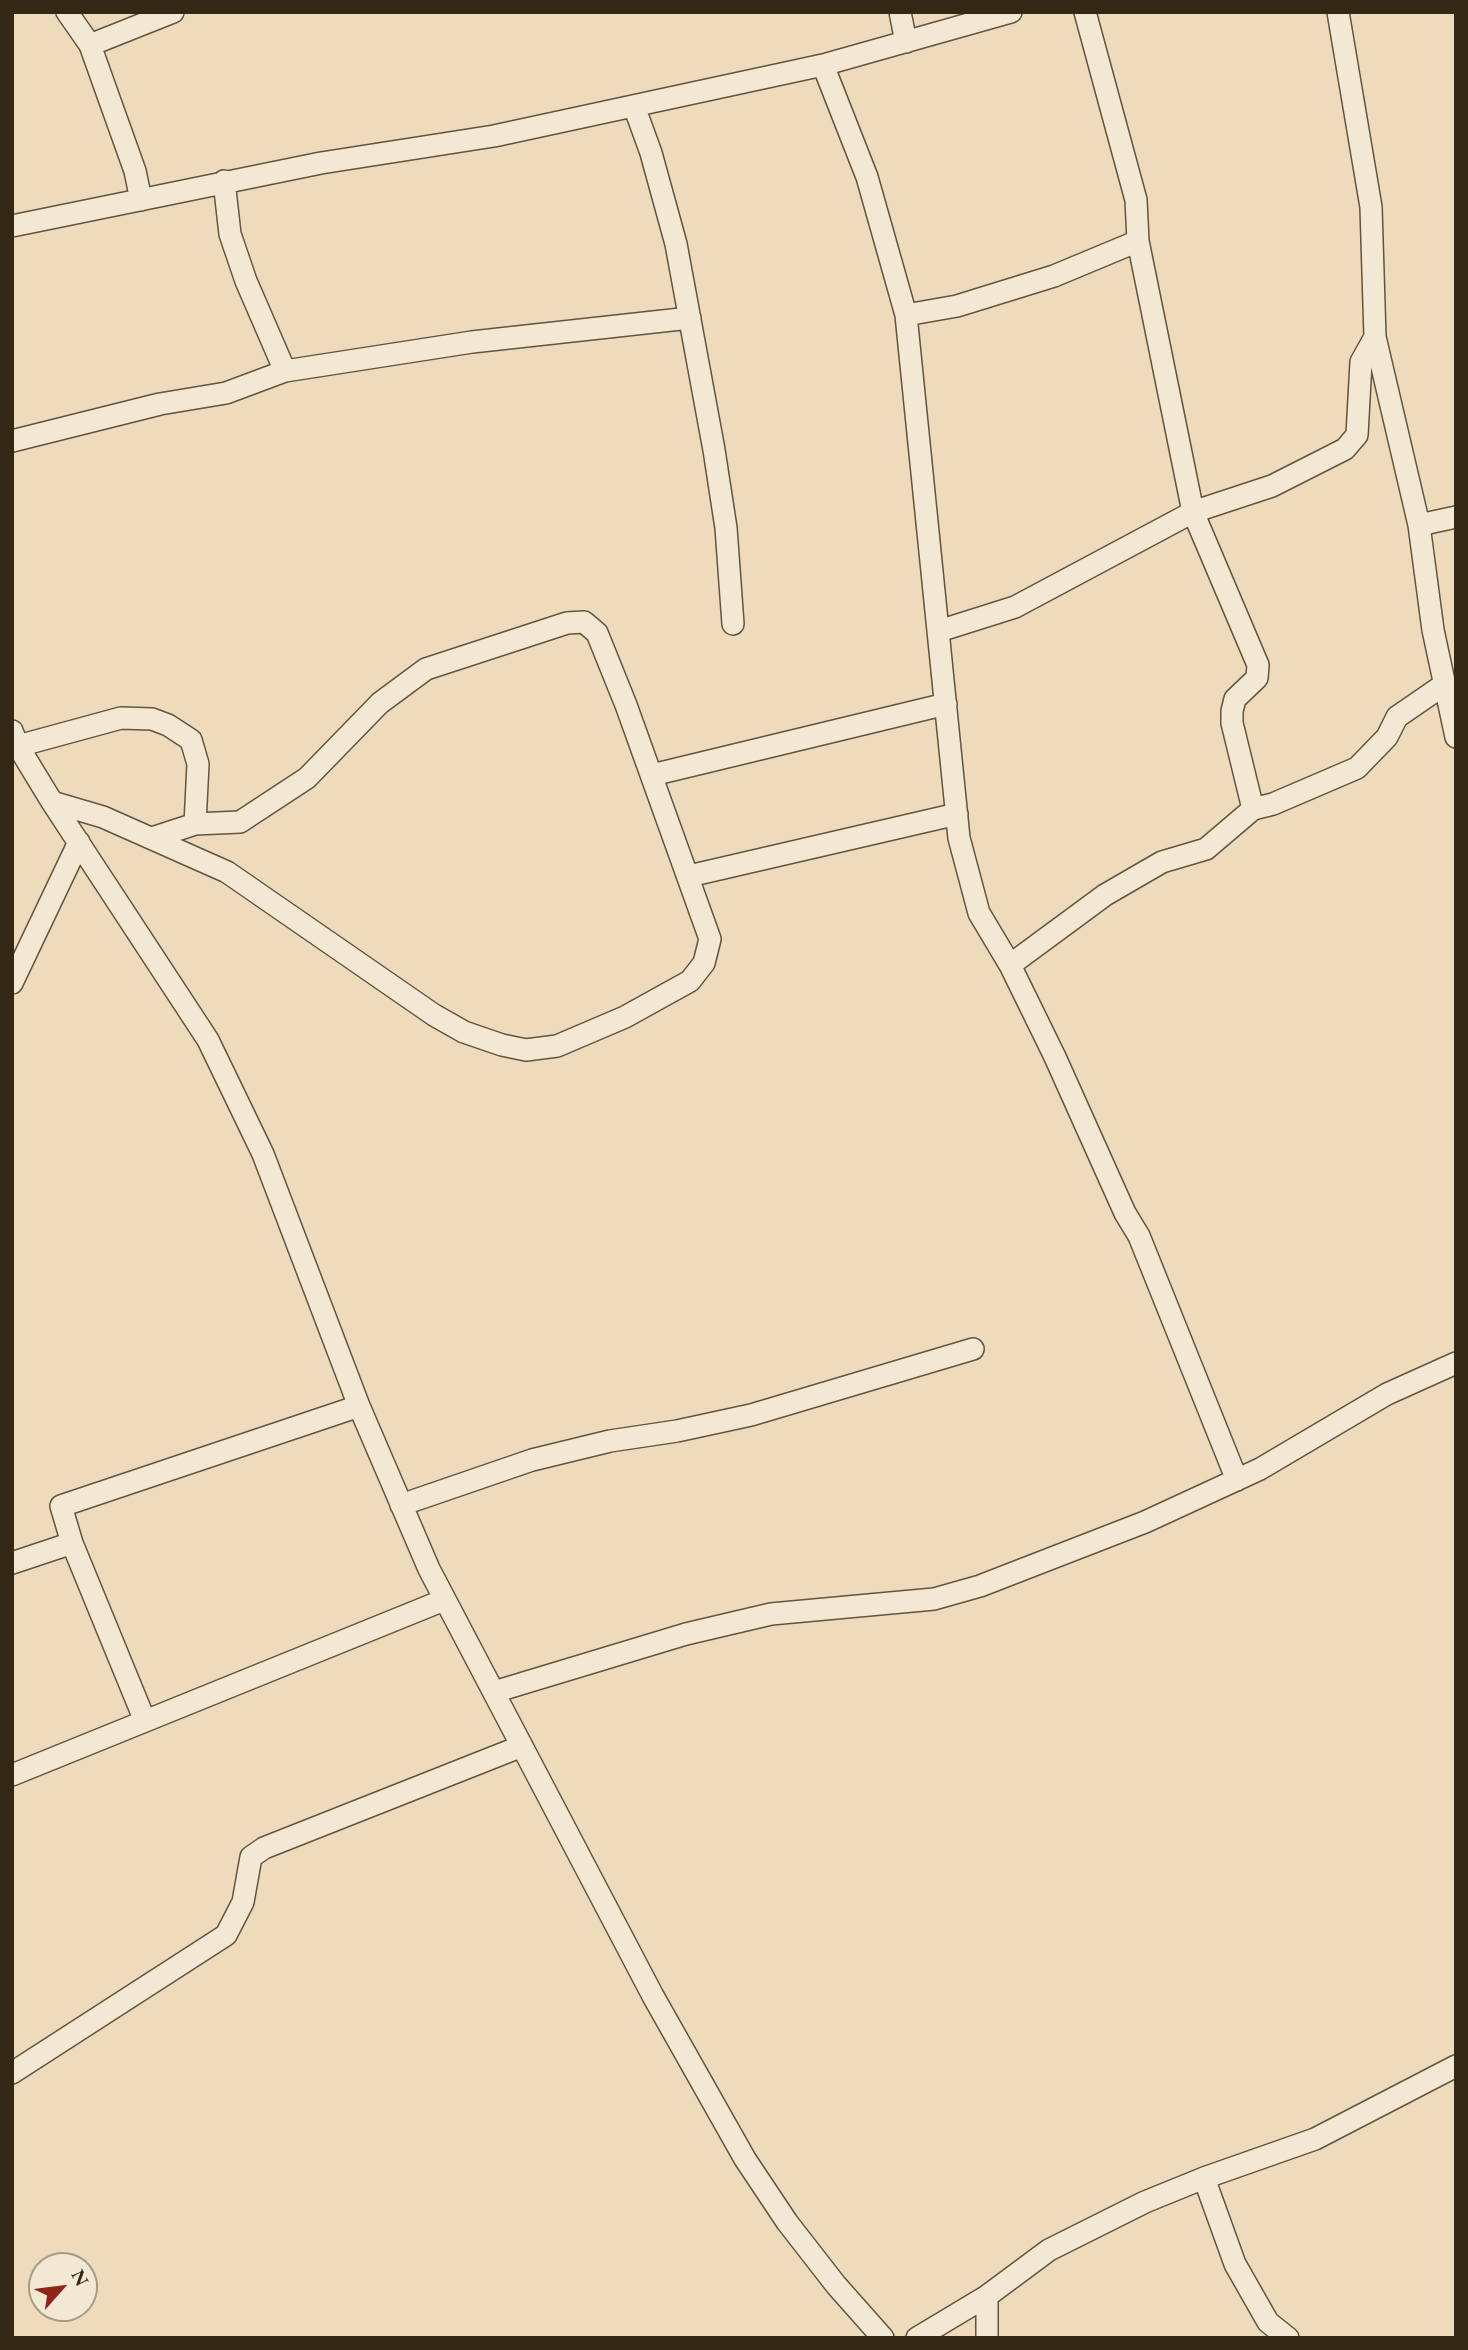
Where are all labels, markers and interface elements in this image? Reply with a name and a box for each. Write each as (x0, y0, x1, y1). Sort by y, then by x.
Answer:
north arrow (28, 2252, 98, 2322)
text: N (66, 2265, 95, 2291)

